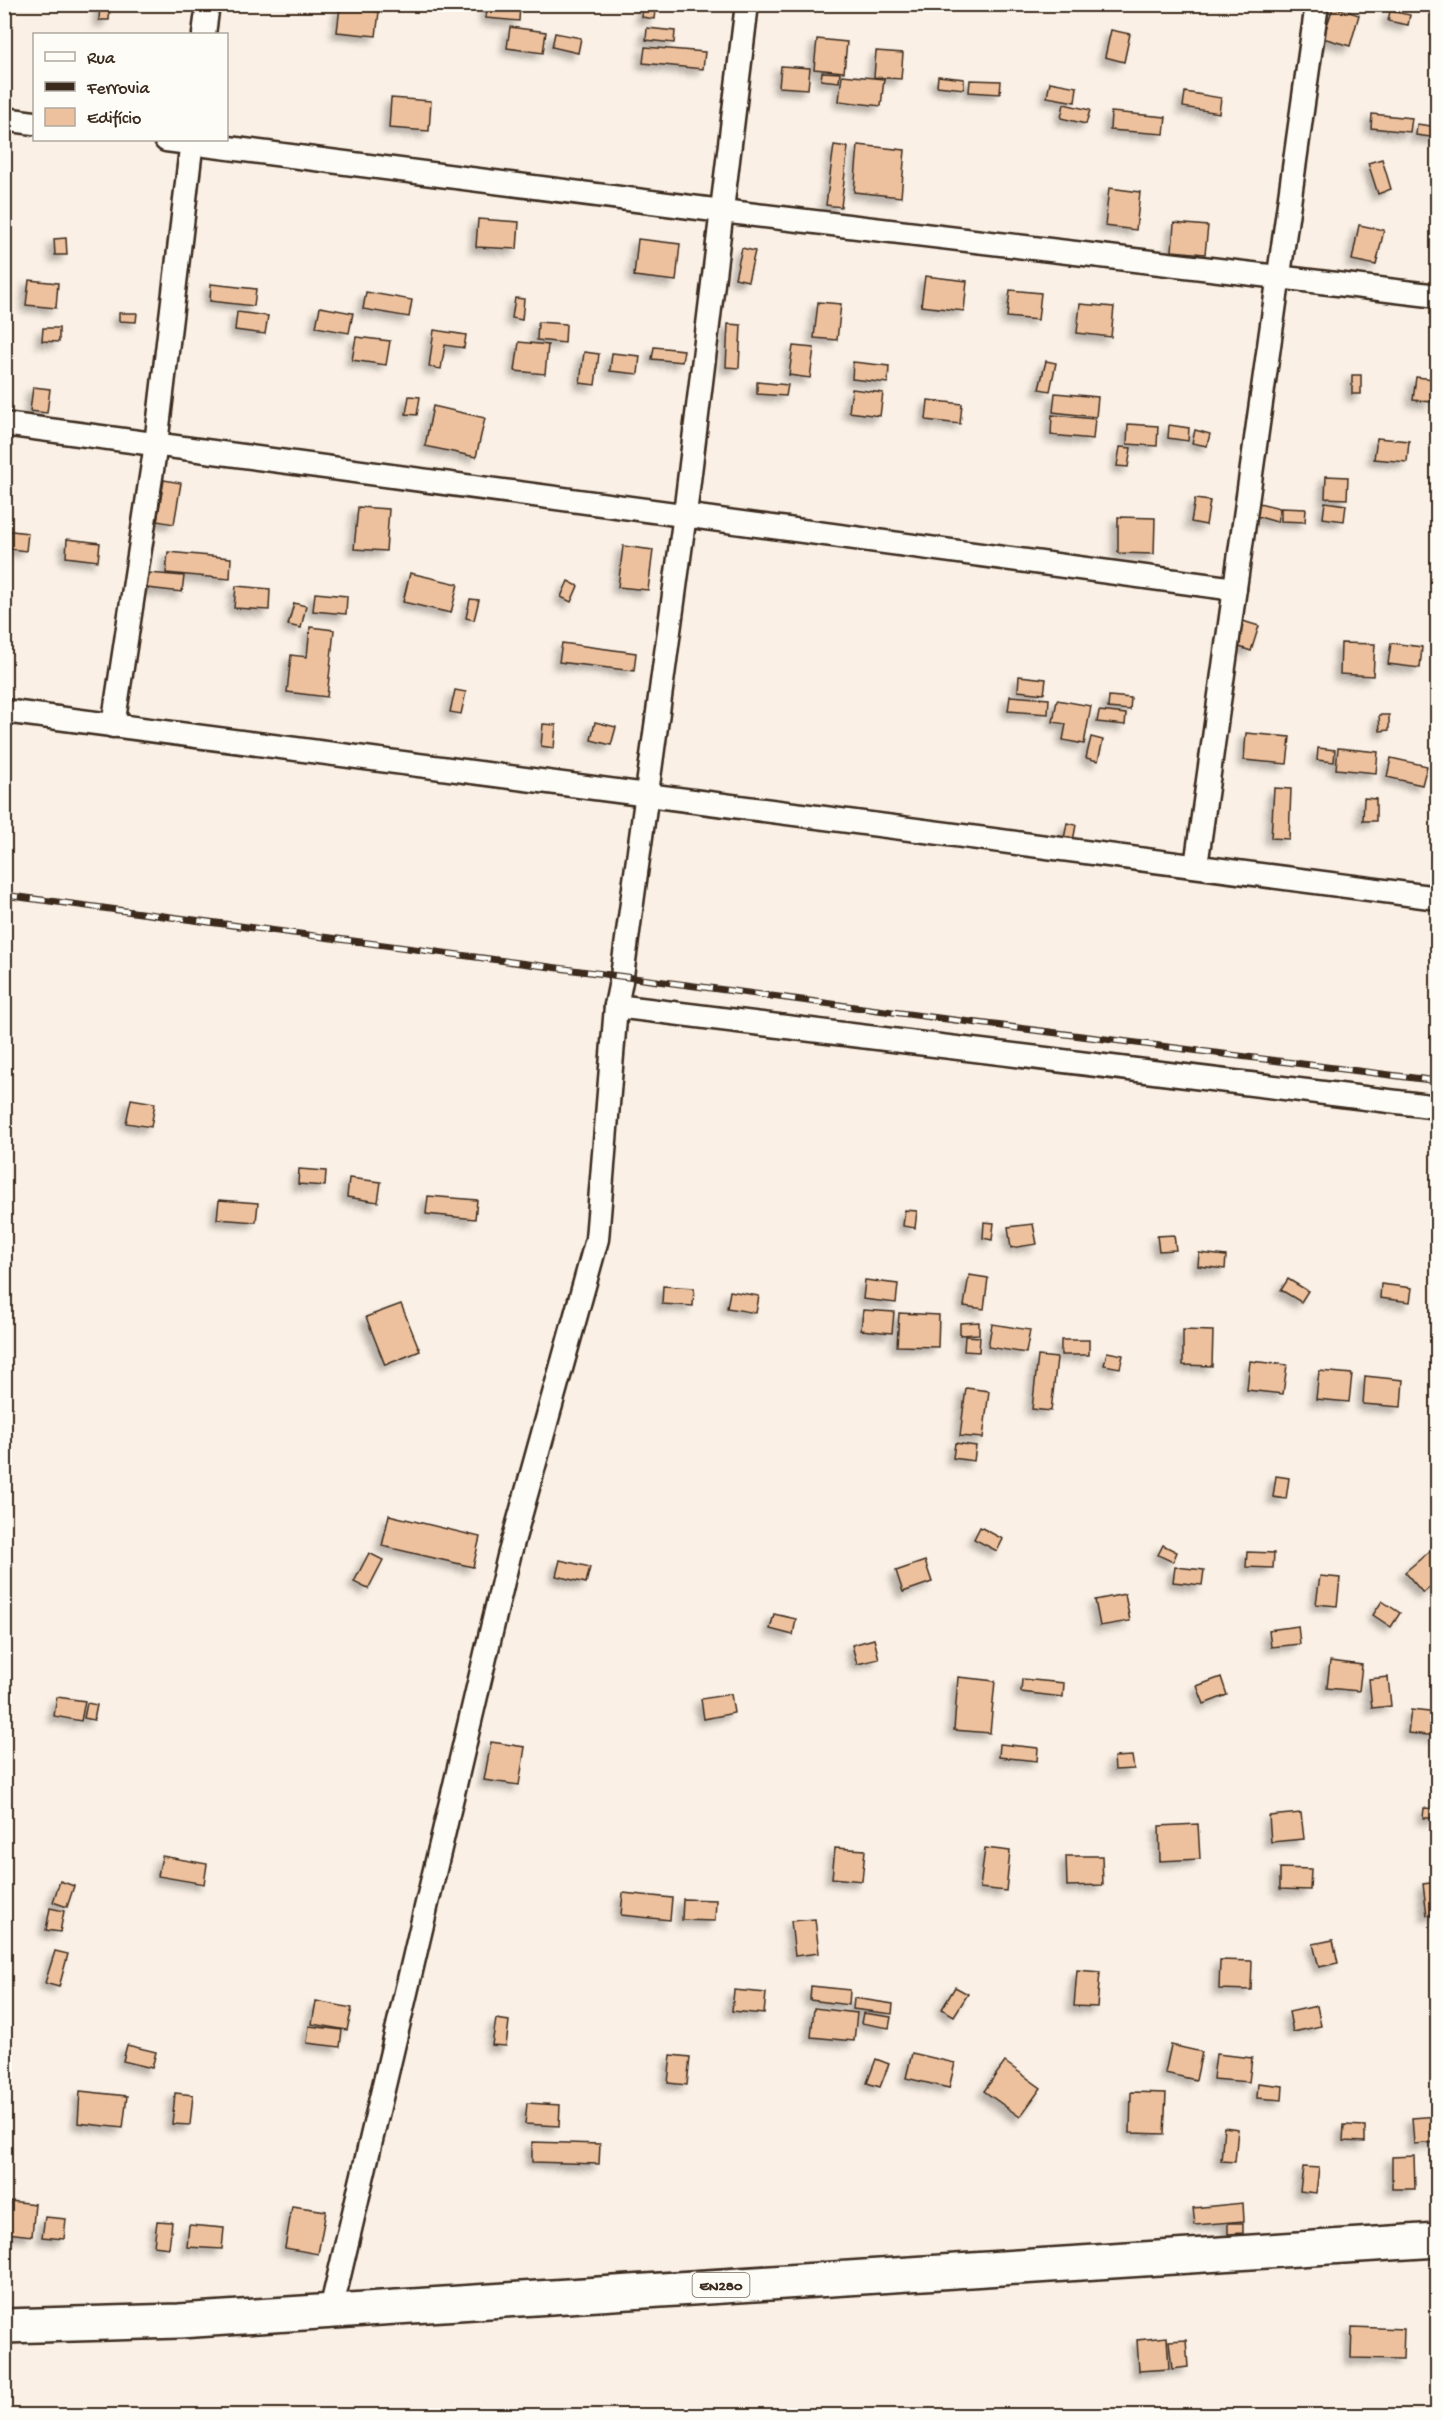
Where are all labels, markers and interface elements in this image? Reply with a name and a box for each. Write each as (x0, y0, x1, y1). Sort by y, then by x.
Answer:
legend (33, 33, 228, 141)
text: Rua (87, 49, 116, 70)
text: Ferrovia (86, 79, 150, 100)
text: Edifício (87, 109, 141, 130)
road number: EN280 (692, 2273, 750, 2297)

